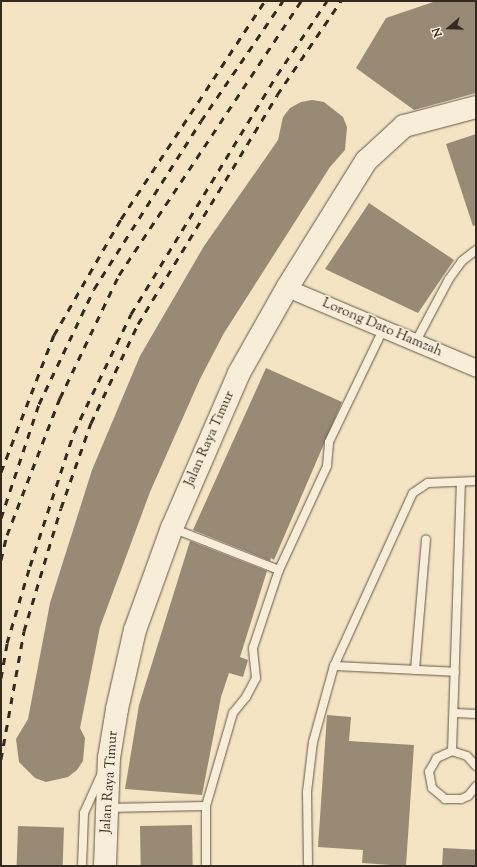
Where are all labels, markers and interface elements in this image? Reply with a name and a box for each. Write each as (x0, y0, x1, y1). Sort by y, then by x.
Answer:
north arrow (429, 8, 469, 48)
text: N (429, 25, 447, 39)
street label: Lorong Dato Hamzah (319, 295, 445, 361)
street label: Jalan Raya Timur (181, 389, 239, 489)
street label: Jalan Raya Timur (98, 730, 122, 834)

